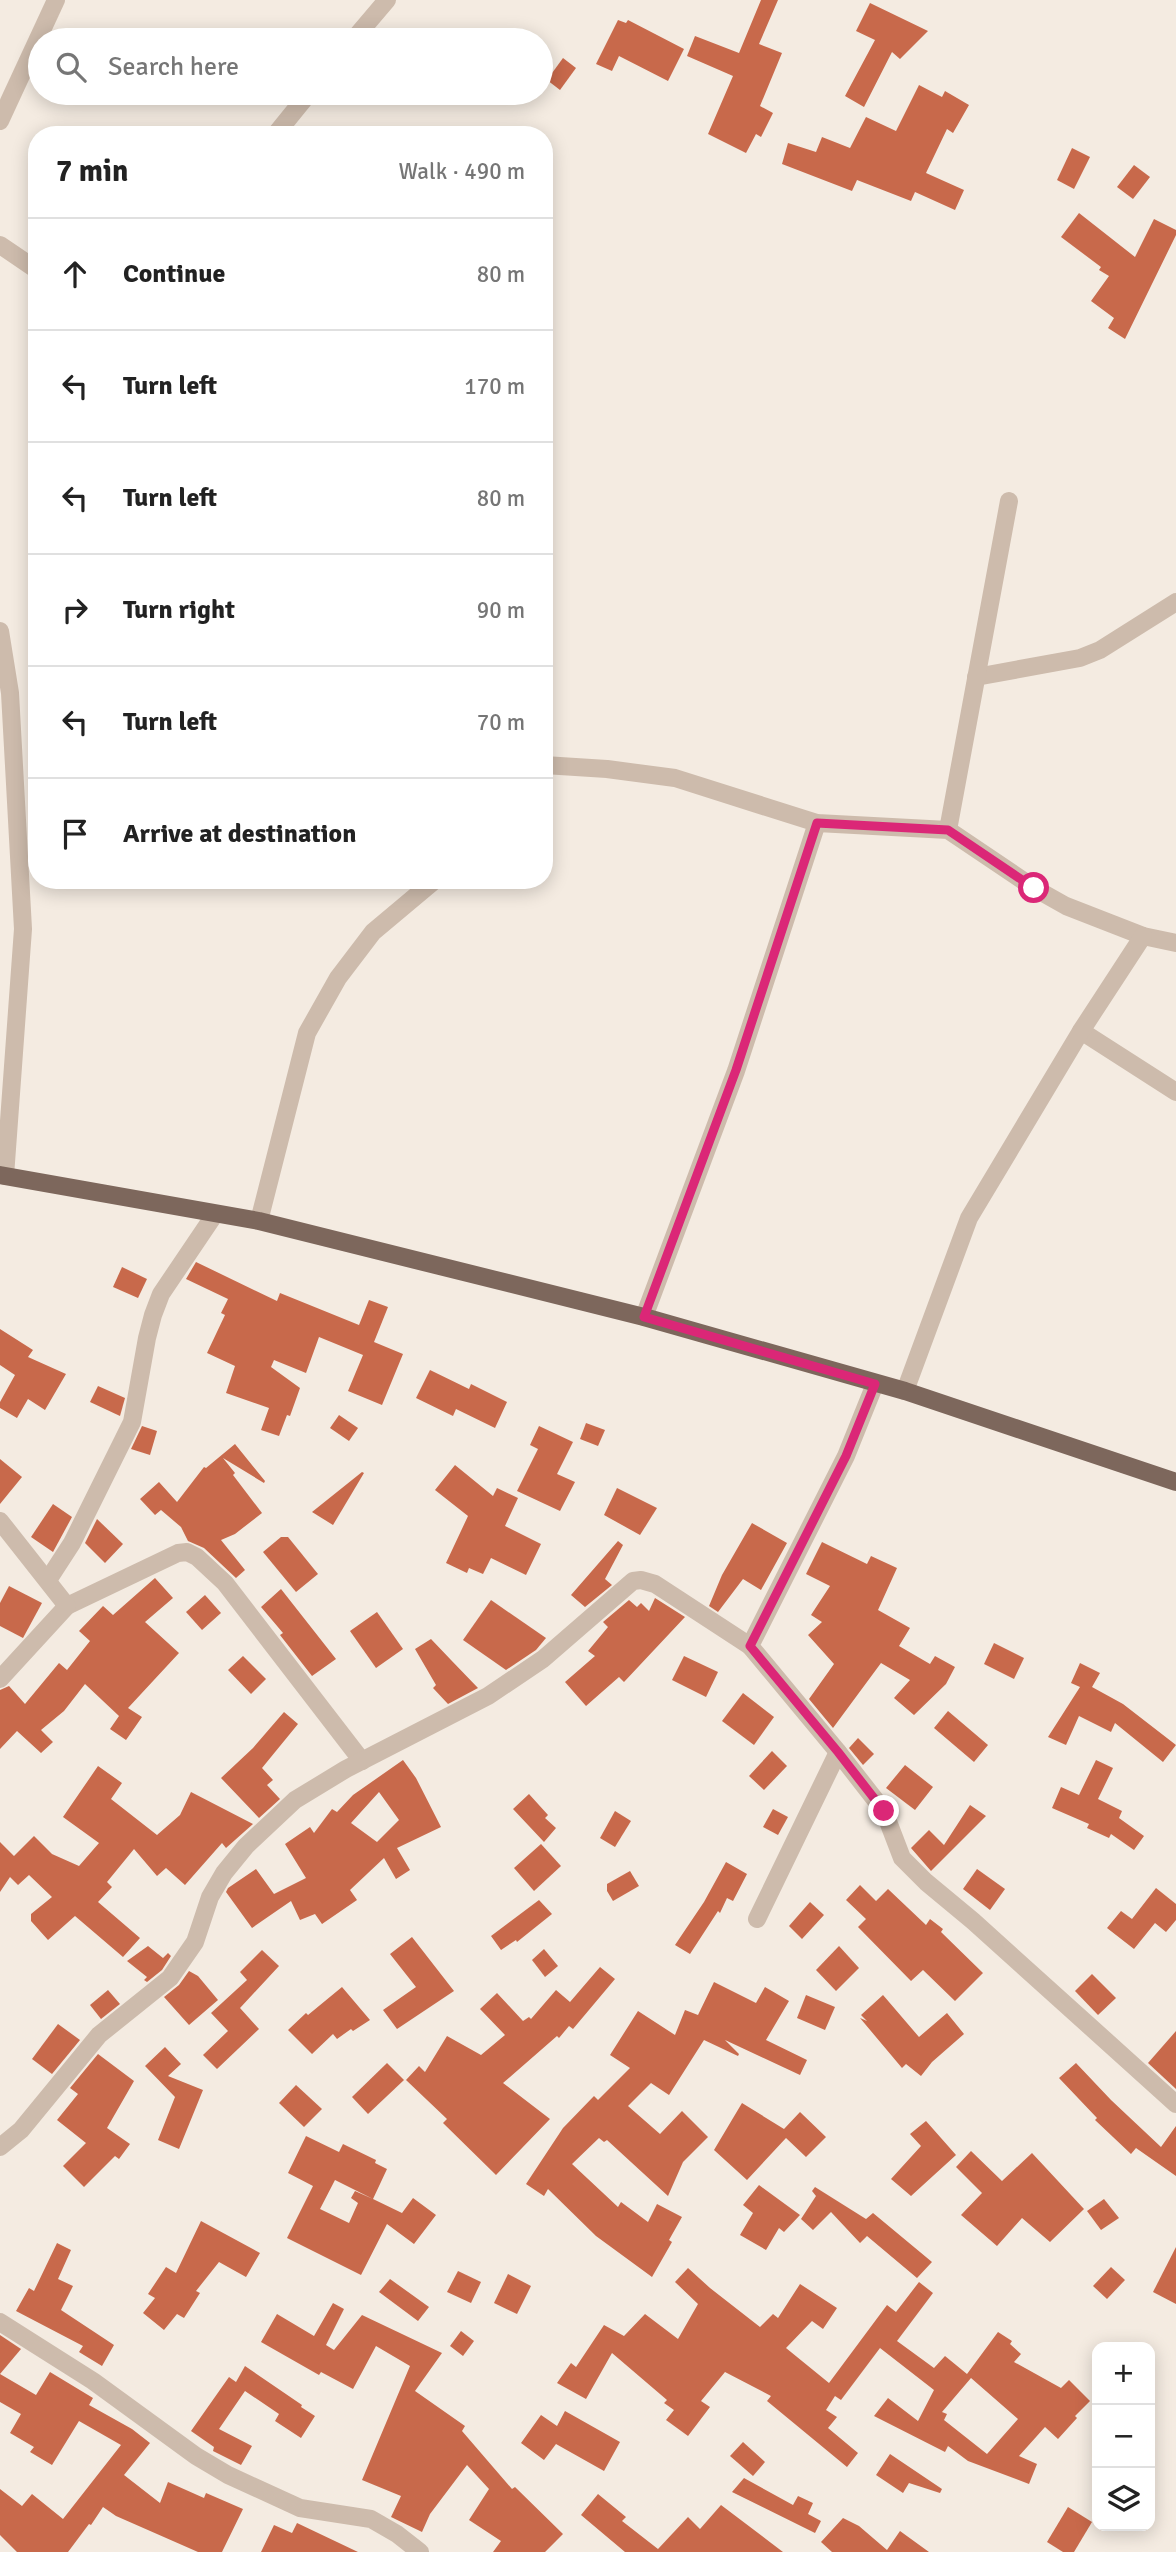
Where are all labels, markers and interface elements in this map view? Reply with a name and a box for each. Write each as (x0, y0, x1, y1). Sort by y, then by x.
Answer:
search box (28, 28, 553, 105)
icon: search (52, 48, 90, 86)
text: Search here (108, 51, 239, 83)
text: 7 min (56, 153, 128, 190)
text: Walk · 490 m (399, 157, 525, 186)
icon: ahead (56, 255, 94, 293)
text: Continue (123, 258, 225, 290)
text: 80 m (477, 260, 525, 289)
icon: left (56, 367, 94, 405)
text: Turn left (123, 370, 217, 402)
text: 170 m (464, 372, 525, 401)
icon: left (56, 479, 94, 517)
text: Turn left (123, 482, 217, 514)
text: 80 m (477, 484, 525, 513)
icon: right (56, 591, 94, 629)
text: Turn right (123, 594, 235, 626)
text: 90 m (477, 596, 525, 625)
icon: left (56, 703, 94, 741)
text: Turn left (123, 706, 217, 738)
text: 70 m (477, 708, 525, 737)
icon: arrive (56, 815, 94, 853)
text: Arrive at destination (123, 818, 356, 850)
route start (1018, 872, 1049, 903)
route end (868, 1795, 899, 1826)
map controls (1092, 2342, 1155, 2531)
button: + (1092, 2342, 1155, 2405)
button: − (1092, 2405, 1155, 2468)
button: layers (1092, 2468, 1155, 2531)

